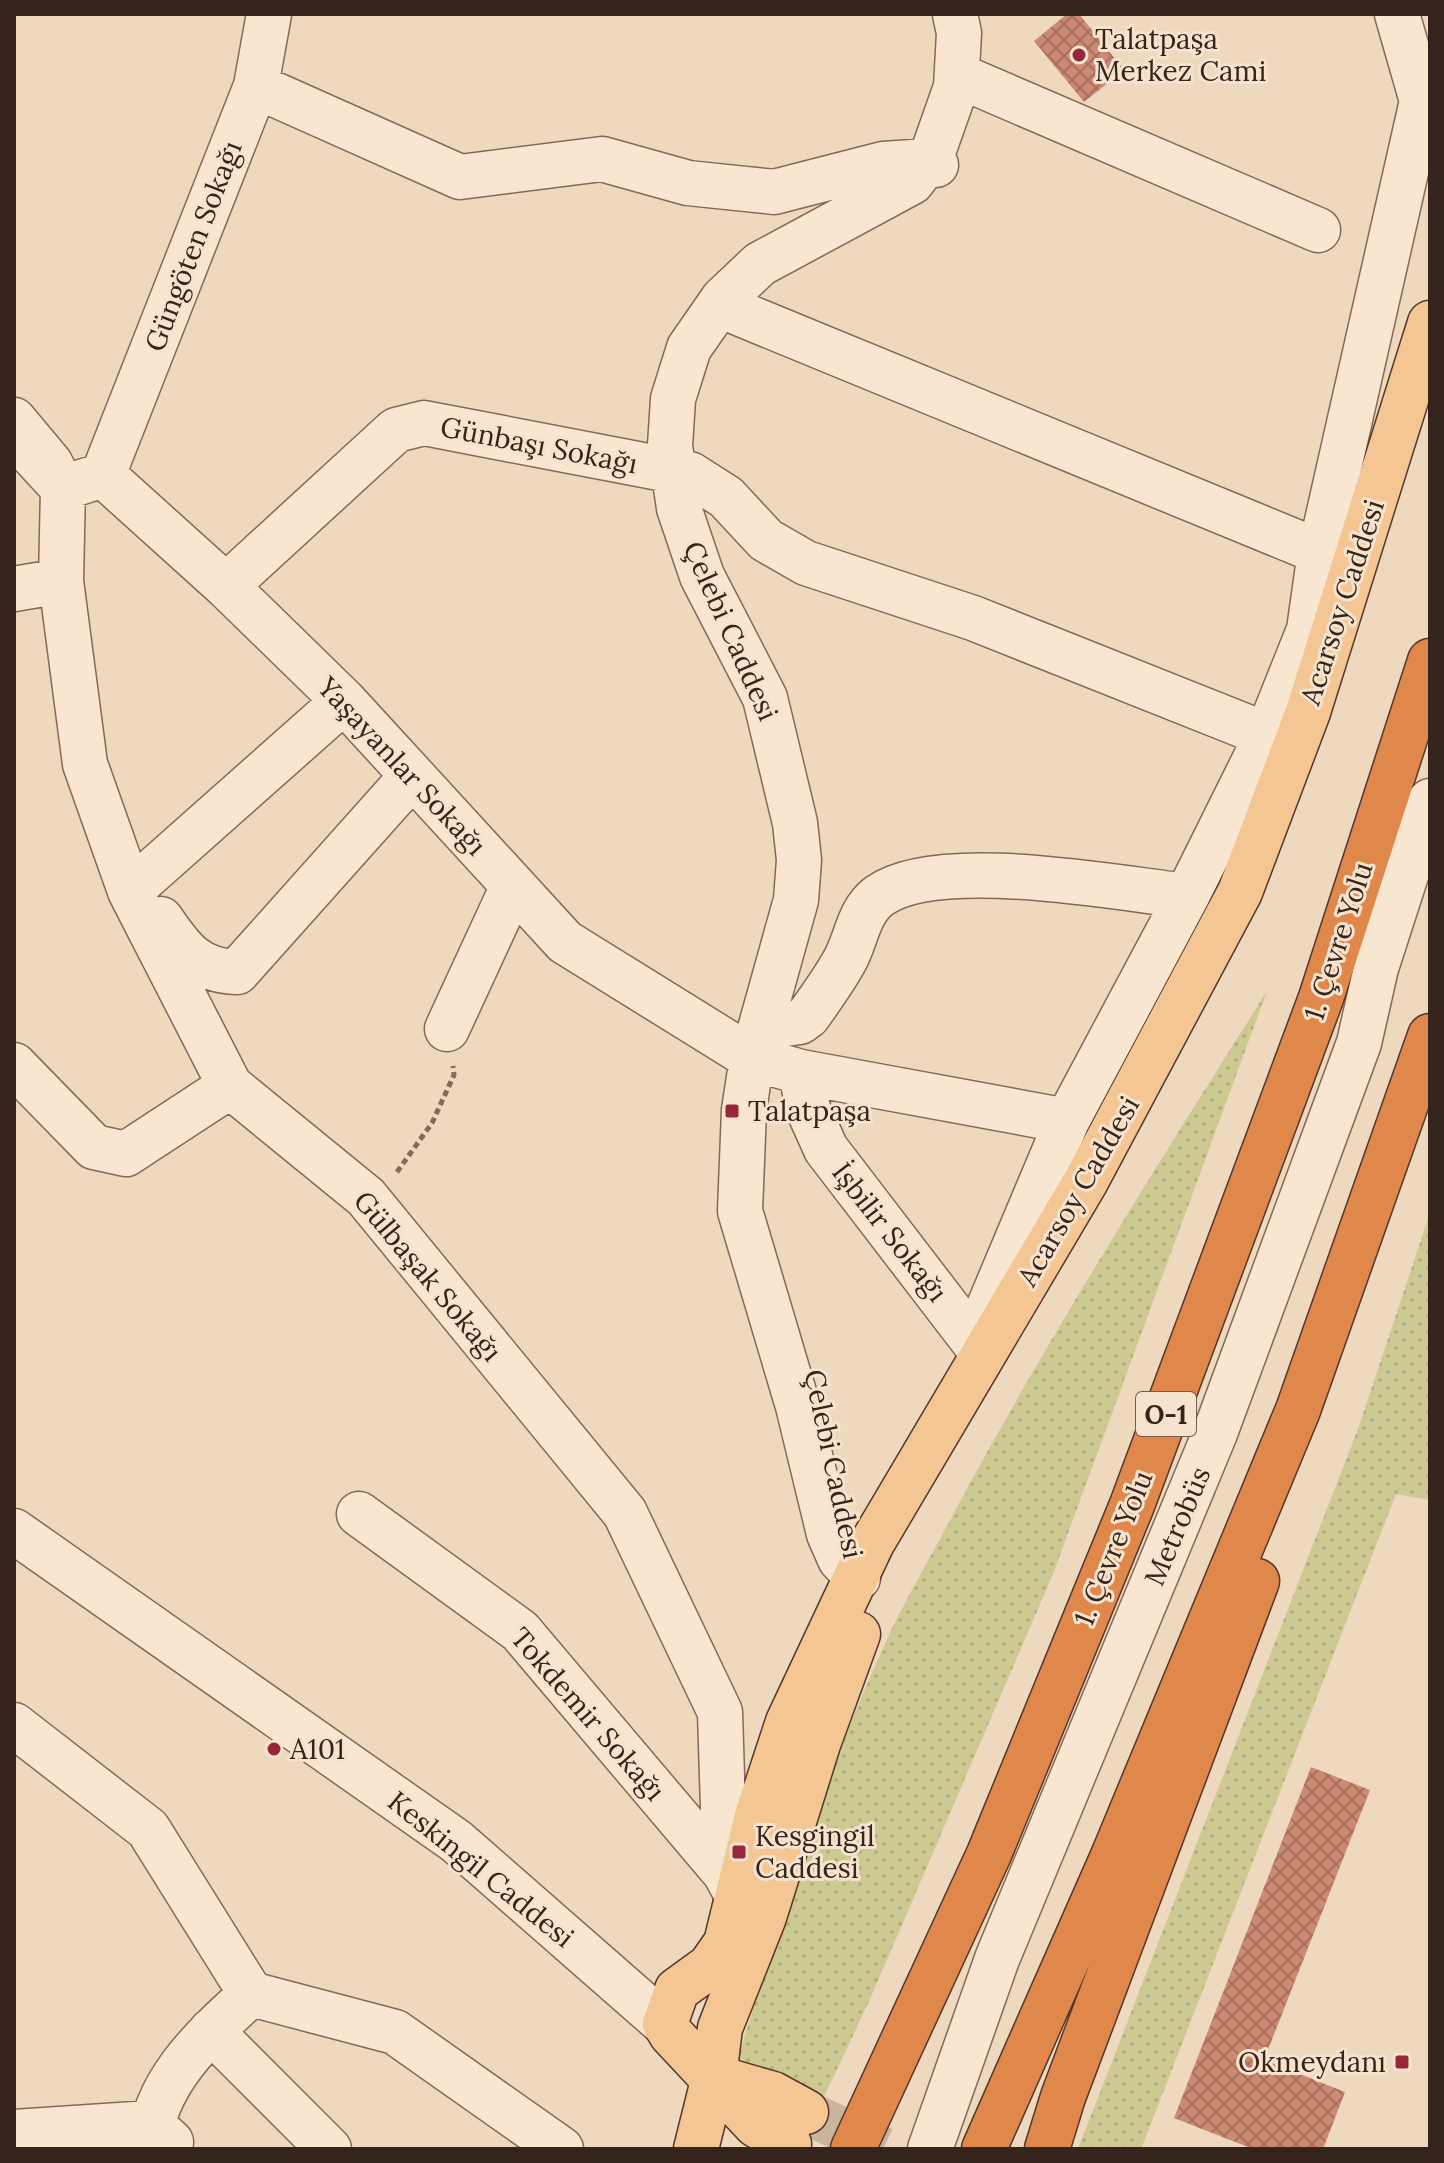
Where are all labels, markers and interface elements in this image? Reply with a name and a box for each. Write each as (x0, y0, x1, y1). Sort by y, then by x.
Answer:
place label: Talatpaşa Merkez Cami (1095, 21, 1266, 89)
marker: Talatpaşa Merkez Cami (1070, 46, 1088, 64)
street label: Güngöten Sokağı (136, 136, 250, 356)
street label: Günbaşı Sokağı (438, 408, 640, 482)
street label: Acarsoy Caddesi (1292, 495, 1392, 710)
street label: Çelebi Caddesi (675, 536, 787, 726)
street label: Yaşayanlar Sokağı (309, 668, 494, 863)
street label: 1. Çevre Yolu (1296, 857, 1380, 1025)
street label: Acarsoy Caddesi (1008, 1089, 1147, 1293)
place label: Talatpaşa (748, 1093, 871, 1129)
marker: Talatpaşa (723, 1102, 741, 1120)
street label: İşbilir Sokağı (824, 1155, 956, 1309)
street label: Gülbaşak Sokağı (346, 1183, 510, 1369)
street label: Çelebi Caddesi (796, 1366, 872, 1562)
road number: O-1 (1136, 1392, 1196, 1436)
street label: Metrobüs (1136, 1461, 1218, 1591)
street label: 1. Çevre Yolu (1066, 1465, 1160, 1631)
street label: Tokdemir Sokağı (503, 1620, 673, 1808)
place label: A101 (289, 1731, 345, 1767)
marker: A101 (265, 1740, 283, 1758)
street label: Keskingil Caddesi (381, 1783, 581, 1955)
place label: Kesgingil Caddesi (755, 1818, 875, 1886)
marker: Kesgingil Caddesi (730, 1843, 748, 1861)
place label: Okmeydanı (1238, 2044, 1386, 2080)
marker: Okmeydanı (1393, 2053, 1411, 2071)

